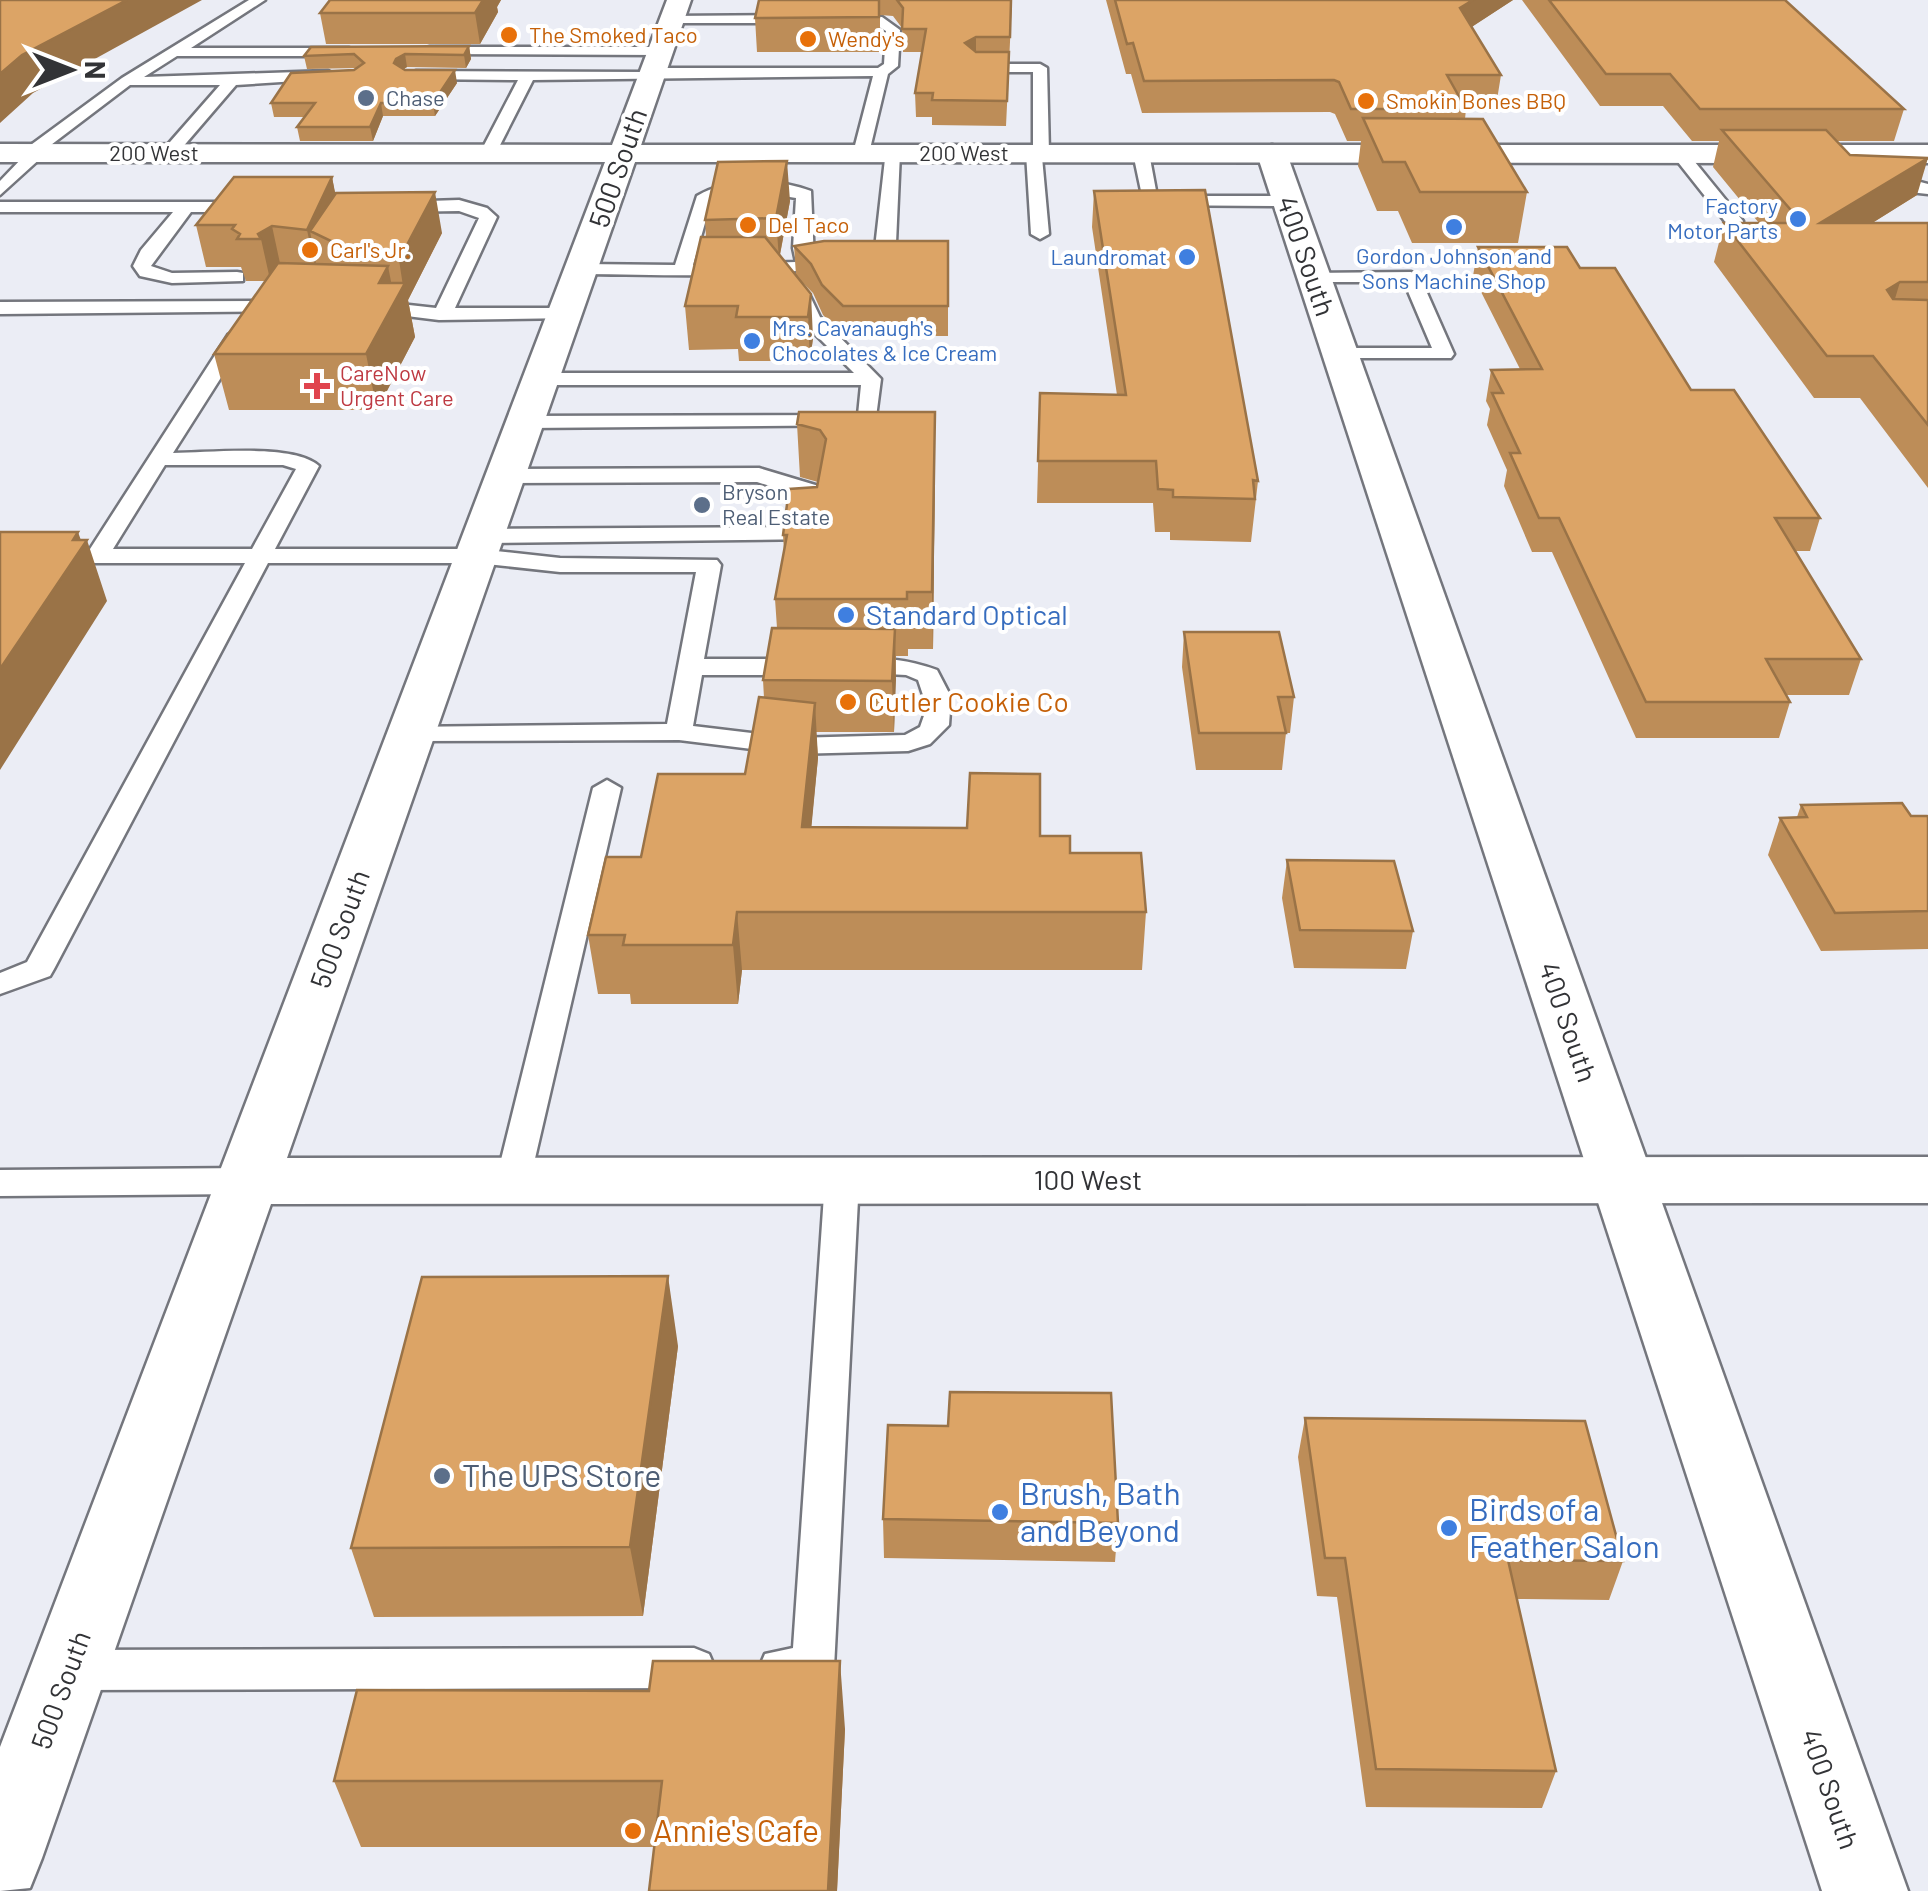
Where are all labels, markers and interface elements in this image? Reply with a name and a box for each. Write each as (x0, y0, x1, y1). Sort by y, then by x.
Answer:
north arrow (20, 20, 120, 120)
place label: The Smoked Taco (529, 21, 698, 47)
marker: The Smoked Taco (498, 24, 520, 46)
place label: Wendy's (828, 25, 905, 51)
marker: Wendy's (797, 28, 819, 50)
text: N (79, 61, 113, 79)
place label: Chase (386, 84, 445, 110)
marker: Chase (355, 87, 377, 109)
place label: Smokin Bones BBQ (1386, 87, 1566, 113)
marker: Smokin Bones BBQ (1355, 90, 1377, 112)
street label: 500 South (581, 104, 653, 232)
street label: 200 West (109, 139, 199, 165)
street label: 200 West (919, 139, 1009, 165)
street label: 400 South (1271, 191, 1343, 320)
place label: Factory Motor Parts (1667, 192, 1778, 243)
marker: Factory Motor Parts (1787, 208, 1809, 230)
place label: Del Taco (768, 211, 850, 237)
marker: Del Taco (737, 214, 759, 236)
marker: Gordon Johnson and Sons Machine Shop (1443, 216, 1465, 238)
place label: Carl's Jr. (330, 236, 411, 262)
marker: Carl's Jr. (299, 239, 321, 261)
place label: Gordon Johnson and Sons Machine Shop (1356, 242, 1552, 293)
place label: Laundromat (1051, 243, 1167, 269)
marker: Laundromat (1176, 246, 1198, 268)
place label: Mrs. Cavanaugh's Chocolates & Ice Cream (772, 314, 997, 365)
marker: Mrs. Cavanaugh's Chocolates & Ice Cream (741, 330, 763, 352)
place label: CareNow Urgent Care (340, 359, 454, 410)
marker: CareNow Urgent Care (304, 373, 330, 399)
place label: Bryson Real Estate (722, 478, 830, 529)
marker: Bryson Real Estate (691, 494, 713, 516)
place label: Standard Optical (866, 597, 1068, 631)
marker: Standard Optical (835, 604, 857, 626)
place label: Cutler Cookie Co (868, 684, 1069, 718)
marker: Cutler Cookie Co (837, 691, 859, 713)
street label: 500 South (302, 865, 376, 993)
street label: 400 South (1533, 957, 1605, 1086)
street label: 100 West (1034, 1162, 1142, 1196)
place label: The UPS Store (462, 1455, 661, 1493)
marker: The UPS Store (431, 1465, 453, 1487)
place label: Brush, Bath and Beyond (1020, 1473, 1181, 1548)
place label: Birds of a Feather Salon (1469, 1489, 1660, 1564)
marker: Brush, Bath and Beyond (989, 1501, 1011, 1523)
marker: Birds of a Feather Salon (1438, 1517, 1460, 1539)
street label: 500 South (23, 1626, 97, 1754)
street label: 400 South (1795, 1724, 1867, 1853)
place label: Annie's Cafe (653, 1810, 819, 1848)
marker: Annie's Cafe (622, 1820, 644, 1842)

